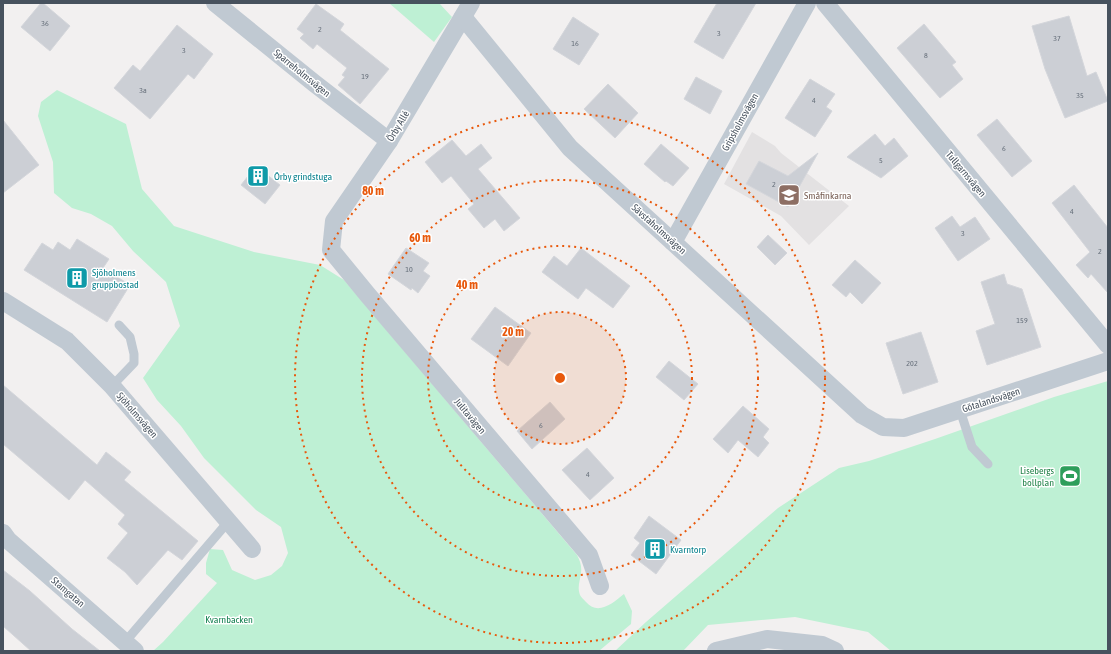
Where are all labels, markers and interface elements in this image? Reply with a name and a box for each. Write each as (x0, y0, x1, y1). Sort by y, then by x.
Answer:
house number: 36 (41, 19, 49, 28)
house number: 2 (318, 25, 322, 34)
house number: 3 (717, 29, 721, 38)
house number: 37 (1053, 34, 1061, 43)
house number: 16 (571, 39, 579, 48)
house number: 3 (182, 46, 186, 55)
street label: Sparreholmsvägen (272, 47, 332, 99)
house number: 8 (924, 51, 928, 60)
house number: 19 (361, 72, 369, 81)
house number: 3a (139, 86, 147, 95)
street label: Gripsholmsvägen (720, 91, 760, 153)
house number: 35 (1076, 91, 1084, 100)
house number: 4 (812, 96, 816, 105)
street label: Örby Allé (385, 108, 412, 143)
house number: 6 (1002, 144, 1006, 153)
street label: Tullgarnsvägen (944, 149, 988, 199)
house number: 5 (879, 156, 883, 165)
building icon: Örby grindstuga (245, 163, 271, 189)
place label: Örby grindstuga (274, 171, 332, 182)
house number: 2 (772, 180, 776, 189)
school or university icon: Småfinkarna (776, 182, 802, 208)
text: 80 m (362, 184, 384, 198)
place label: Småfinkarna (804, 190, 852, 201)
street label: Sävstaholmsvägen (630, 202, 688, 256)
house number: 4 (1070, 207, 1074, 216)
house number: 3 (961, 229, 965, 238)
text: 60 m (409, 231, 431, 245)
house number: 2 (1098, 247, 1102, 256)
building icon: Sjöholmens gruppbostad (64, 265, 90, 291)
house number: 10 (405, 265, 413, 274)
place label: Sjöholmens gruppbostad (92, 267, 139, 290)
text: 40 m (455, 278, 478, 292)
house number: 159 (1016, 316, 1028, 325)
text: 20 m (502, 325, 524, 339)
house number: 202 (906, 359, 918, 368)
centre of rings (553, 371, 567, 385)
street label: Götalandsvägen (961, 385, 1021, 415)
street label: Sjöholmsvägen (114, 390, 160, 440)
street label: Julitavägen (452, 396, 488, 436)
house number: 6 (539, 421, 543, 430)
sports icon: Lisebergs bollplan (1057, 463, 1083, 489)
place label: Lisebergs bollplan (1020, 465, 1054, 488)
house number: 4 (586, 470, 590, 479)
building icon: Kvarntorp (642, 536, 668, 562)
place label: Kvarntorp (670, 544, 706, 555)
street label: Stamgatan (49, 575, 87, 609)
park label: Kvarnbacken (205, 614, 253, 625)

